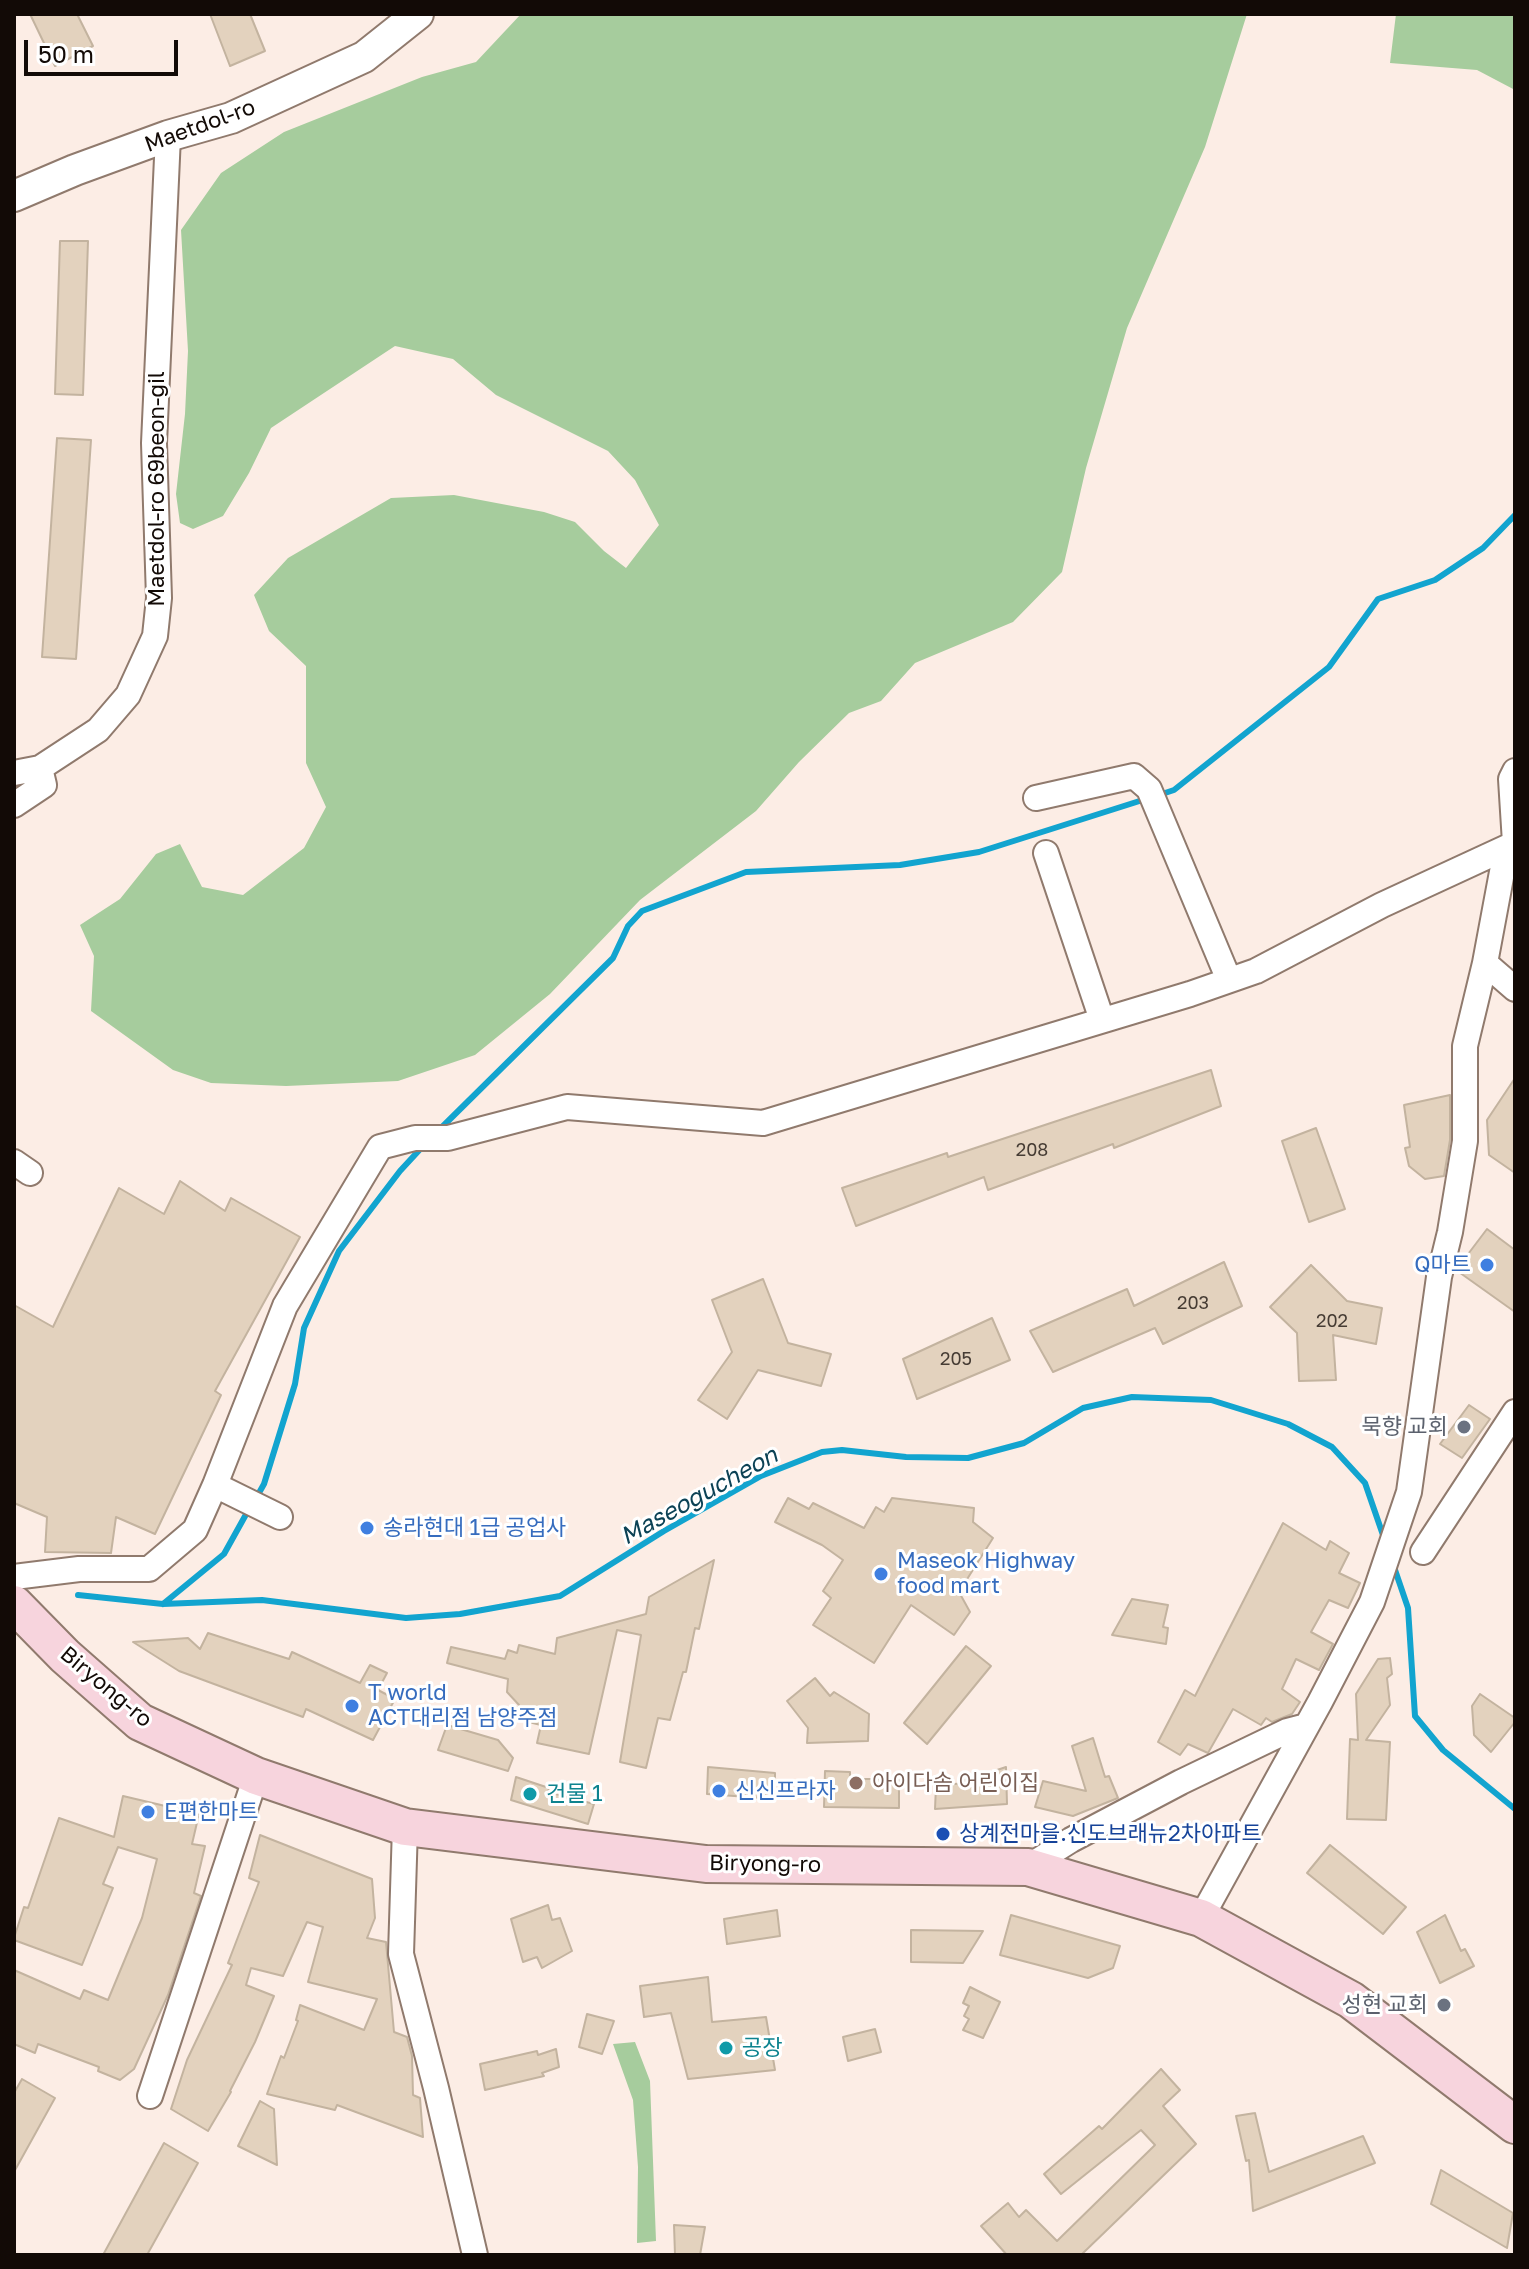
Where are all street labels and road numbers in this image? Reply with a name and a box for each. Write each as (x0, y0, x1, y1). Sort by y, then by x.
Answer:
street label: Maetdol-ro (141, 94, 259, 158)
street label: Maetdol-ro 69beon-gil (144, 371, 170, 607)
street label: Biryong-ro (55, 1641, 157, 1733)
street label: Biryong-ro (709, 1850, 821, 1878)

